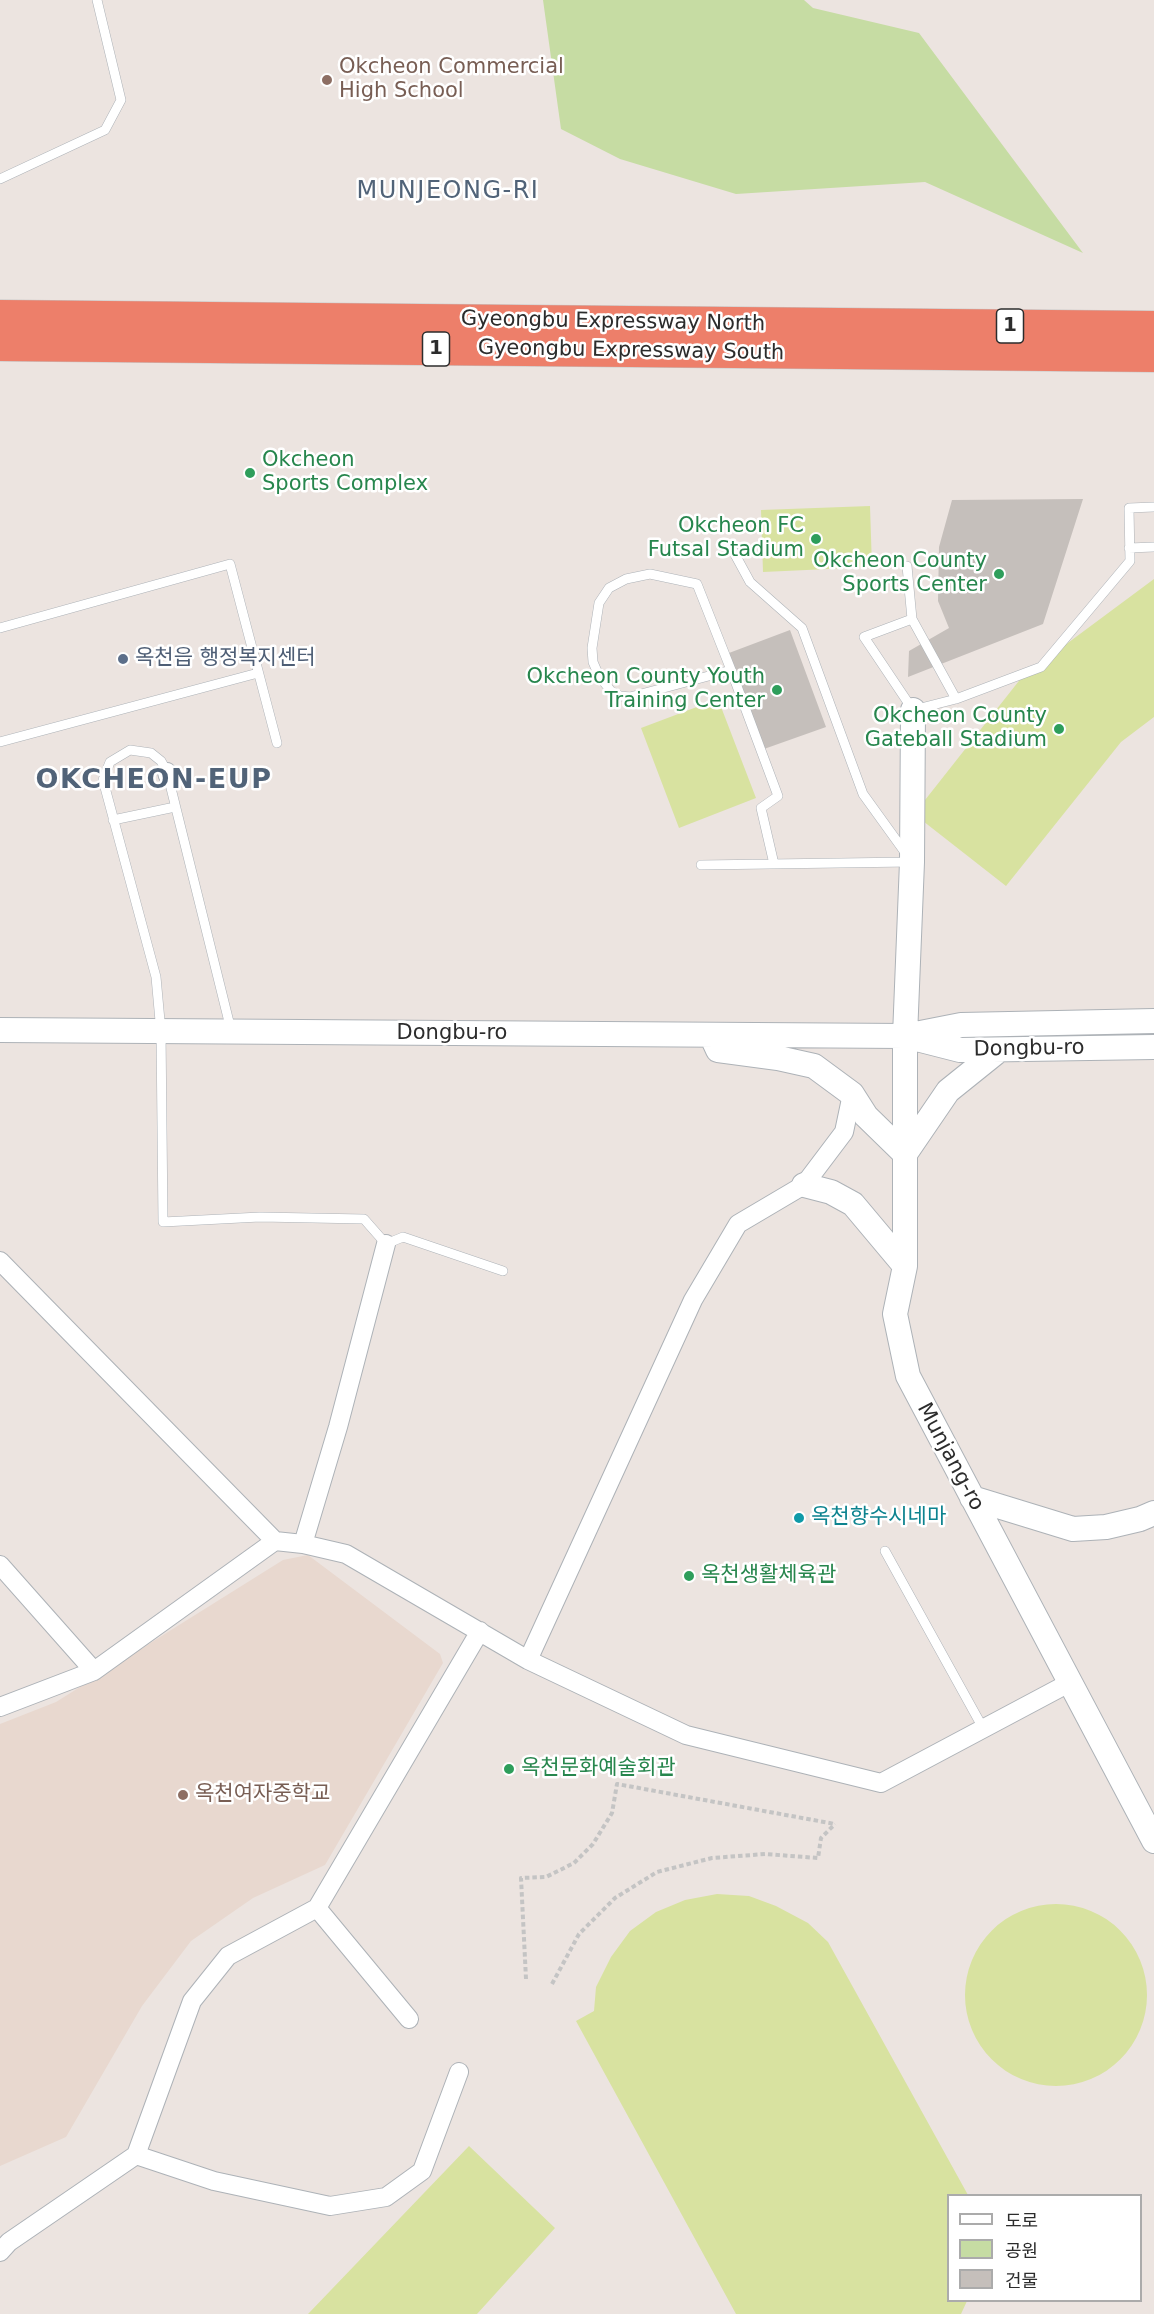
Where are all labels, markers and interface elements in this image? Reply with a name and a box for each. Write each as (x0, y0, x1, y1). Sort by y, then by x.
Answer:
place label: Okcheon Commercial High School (339, 55, 564, 105)
marker: Okcheon Commercial High School (320, 73, 334, 87)
district label: MUNJEONG-RI (357, 178, 539, 206)
street label: Gyeongbu Expressway North (461, 307, 765, 337)
road number: 1 (996, 309, 1024, 343)
road number: 1 (422, 332, 450, 366)
street label: Gyeongbu Expressway South (478, 336, 784, 366)
place label: Okcheon Sports Complex (262, 448, 428, 498)
marker: Okcheon Sports Complex (243, 466, 257, 480)
place label: Okcheon FC Futsal Stadium (648, 514, 804, 564)
marker: Okcheon FC Futsal Stadium (809, 532, 823, 546)
place label: Okcheon County Sports Center (813, 549, 987, 599)
marker: Okcheon County Sports Center (992, 567, 1006, 581)
place label: 옥천읍 행정복지센터 (135, 646, 316, 672)
marker: 옥천읍 행정복지센터 (116, 652, 130, 666)
place label: Okcheon County Youth Training Center (526, 665, 765, 715)
marker: Okcheon County Youth Training Center (770, 683, 784, 697)
place label: Okcheon County Gateball Stadium (865, 704, 1047, 754)
marker: Okcheon County Gateball Stadium (1052, 722, 1066, 736)
district label: OKCHEON-EUP (36, 765, 272, 797)
street label: Dongbu-ro (397, 1021, 507, 1047)
street label: Dongbu-ro (973, 1035, 1085, 1063)
street label: Munjang-ro (911, 1399, 989, 1515)
place label: 옥천향수시네마 (811, 1505, 946, 1531)
marker: 옥천향수시네마 (792, 1511, 806, 1525)
place label: 옥천생활체육관 (701, 1563, 836, 1589)
marker: 옥천생활체육관 (682, 1569, 696, 1583)
place label: 옥천문화예술회관 (521, 1756, 676, 1782)
marker: 옥천문화예술회관 (502, 1762, 516, 1776)
place label: 옥천여자중학교 (195, 1782, 330, 1808)
marker: 옥천여자중학교 (176, 1788, 190, 1802)
legend (947, 2194, 1142, 2302)
text: 도로 (1005, 2210, 1038, 2231)
text: 공원 (1005, 2240, 1038, 2261)
text: 건물 (1005, 2270, 1038, 2291)

